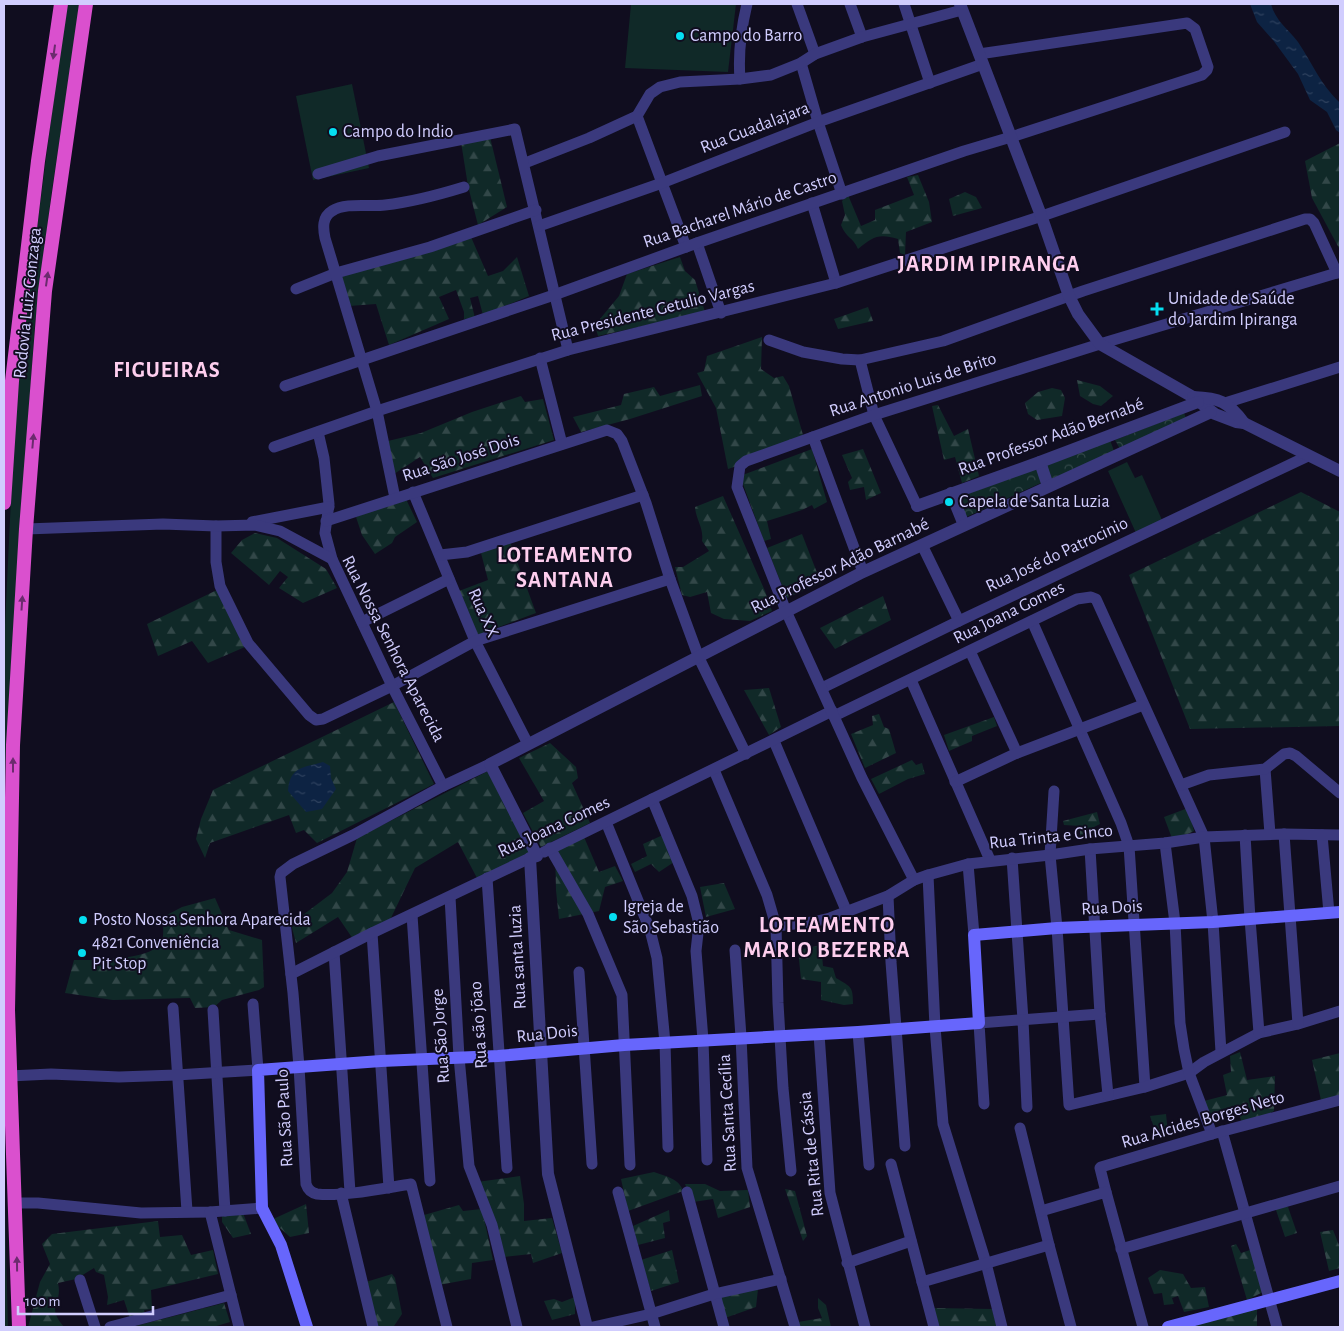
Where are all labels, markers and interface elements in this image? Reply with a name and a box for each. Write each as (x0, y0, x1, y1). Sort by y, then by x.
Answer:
place label: Campo do Barro (690, 27, 802, 45)
marker: Campo do Barro (674, 30, 686, 42)
one-way arrow (50, 44, 58, 60)
street label: Rua Guadalajara (698, 99, 812, 157)
place label: Campo do Indio (343, 123, 454, 141)
marker: Campo do Indio (327, 126, 339, 138)
street label: Rua Bacharel Mário de Castro (641, 168, 839, 252)
street label: Rodovia Luiz Gonzaga (11, 227, 45, 379)
district label: JARDIM IPIRANGA (898, 253, 1080, 275)
one-way arrow (43, 270, 51, 286)
street label: Rua Presidente Getulio Vargas (549, 277, 757, 345)
place label: Unidade de Saúde do Jardim Ipiranga (1168, 290, 1298, 329)
marker: Unidade de Saúde do Jardim Ipiranga (1150, 302, 1164, 316)
street label: Rua Antonio Luis de Brito (827, 349, 999, 421)
district label: FIGUEIRAS (113, 359, 221, 381)
street label: Rua Professor Adão Bernabé (956, 395, 1146, 479)
street label: Rua São José Dois (400, 431, 522, 485)
one-way arrow (30, 432, 38, 448)
place label: Capela de Santa Luzia (959, 493, 1110, 511)
marker: Capela de Santa Luzia (943, 496, 955, 508)
street label: Rua José do Patrocinio (983, 514, 1131, 596)
street label: Rua Professor Adão Barnabé (748, 515, 932, 617)
district label: LOTEAMENTO SANTANA (497, 544, 633, 591)
street label: Rua Nossa Senhora Aparecida (338, 553, 448, 745)
street label: Rua Joana Gomes (951, 578, 1067, 648)
street label: Rua XX (464, 586, 502, 640)
one-way arrow (18, 594, 26, 610)
one-way arrow (9, 757, 17, 773)
street label: Rua Joana Gomes (495, 793, 613, 861)
street label: Rua Trinta e Cinco (988, 822, 1114, 852)
street label: Rua Dois (1081, 897, 1143, 919)
place label: Igreja de São Sebastião (623, 898, 719, 937)
street label: Rua santa luzia (506, 904, 530, 1010)
place label: Posto Nossa Senhora Aparecida (93, 911, 311, 929)
marker: Igreja de São Sebastião (607, 911, 619, 923)
marker: Posto Nossa Senhora Aparecida (77, 914, 89, 926)
district label: LOTEAMENTO MARIO BEZERRA (744, 914, 910, 961)
place label: 4821 Conveniência Pit Stop (92, 934, 220, 973)
marker: 4821 Conveniência Pit Stop (76, 947, 88, 959)
street label: Rua são jõao (467, 981, 491, 1069)
street label: Rua São Jorge (429, 988, 453, 1084)
street label: Rua Dois (515, 1022, 579, 1046)
street label: Rua Santa Cecília (716, 1053, 740, 1173)
street label: Rua São Paulo (273, 1068, 297, 1167)
street label: Rua Alcides Borges Neto (1119, 1088, 1287, 1152)
street label: Rua Rita de Cássia (796, 1091, 828, 1217)
one-way arrow (13, 1256, 21, 1272)
scale bar (18, 1284, 152, 1316)
text: 100 m (25, 1294, 60, 1309)

